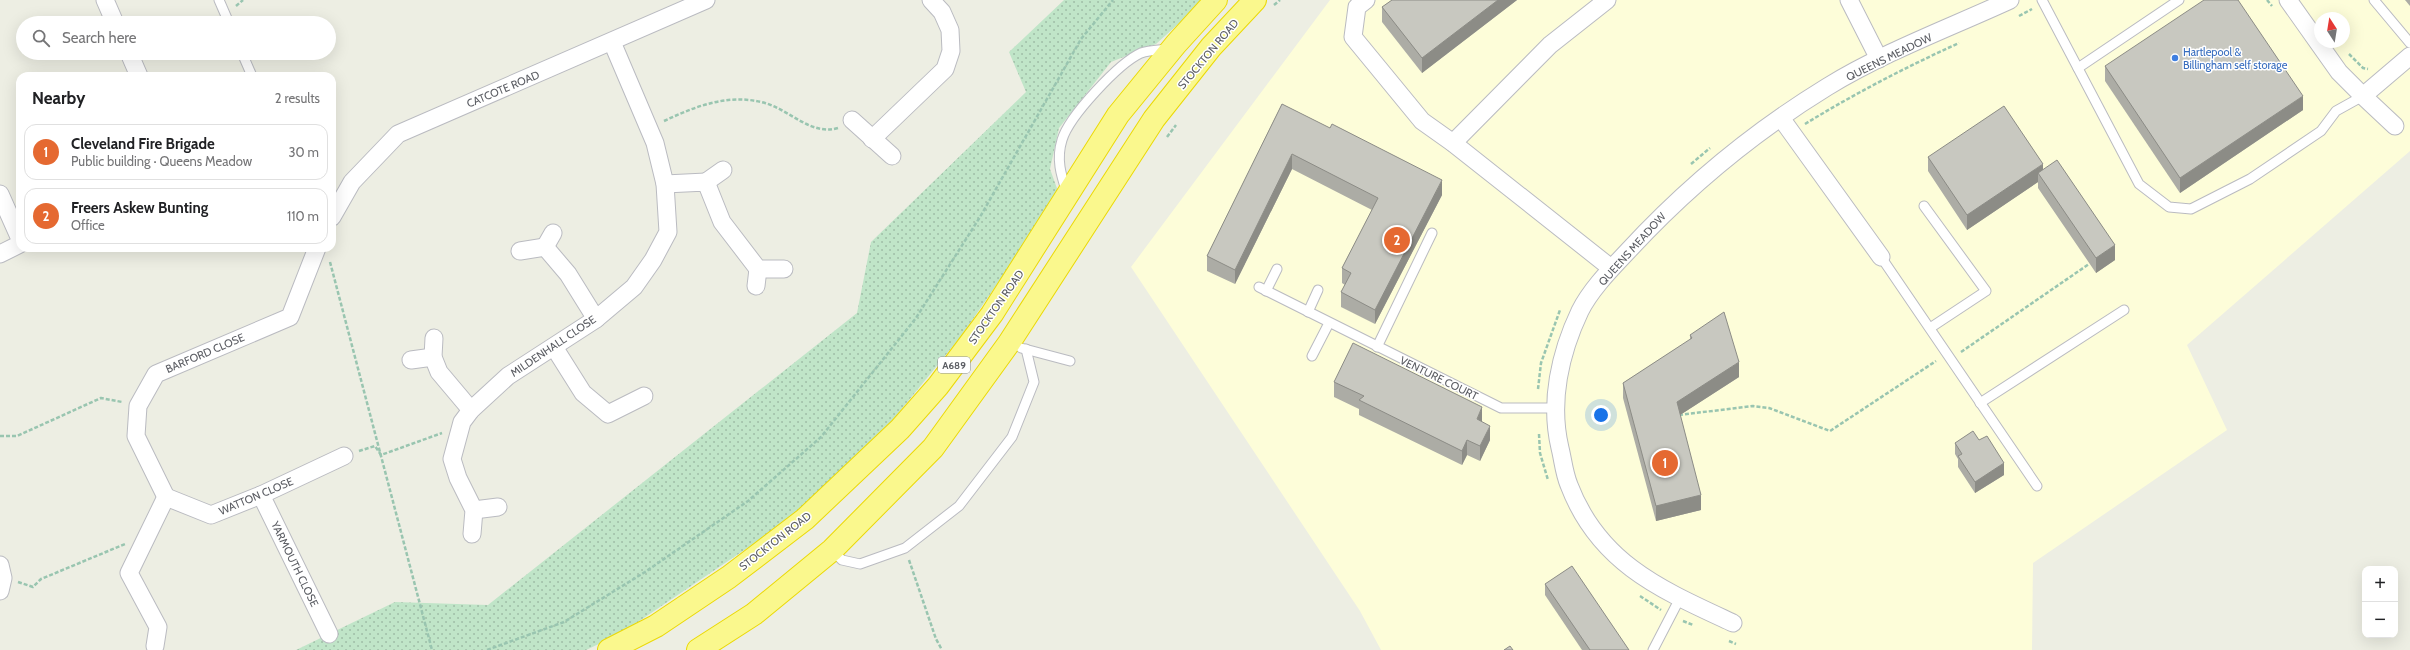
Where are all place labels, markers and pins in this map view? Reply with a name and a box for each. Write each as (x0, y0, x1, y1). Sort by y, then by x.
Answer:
place label: Hartlepool & Billingham self storage (2183, 45, 2288, 72)
marker: Hartlepool & Billingham self storage (2170, 53, 2180, 63)
pin: 2 (1384, 225, 1410, 255)
pin: 1 (1652, 448, 1678, 478)

